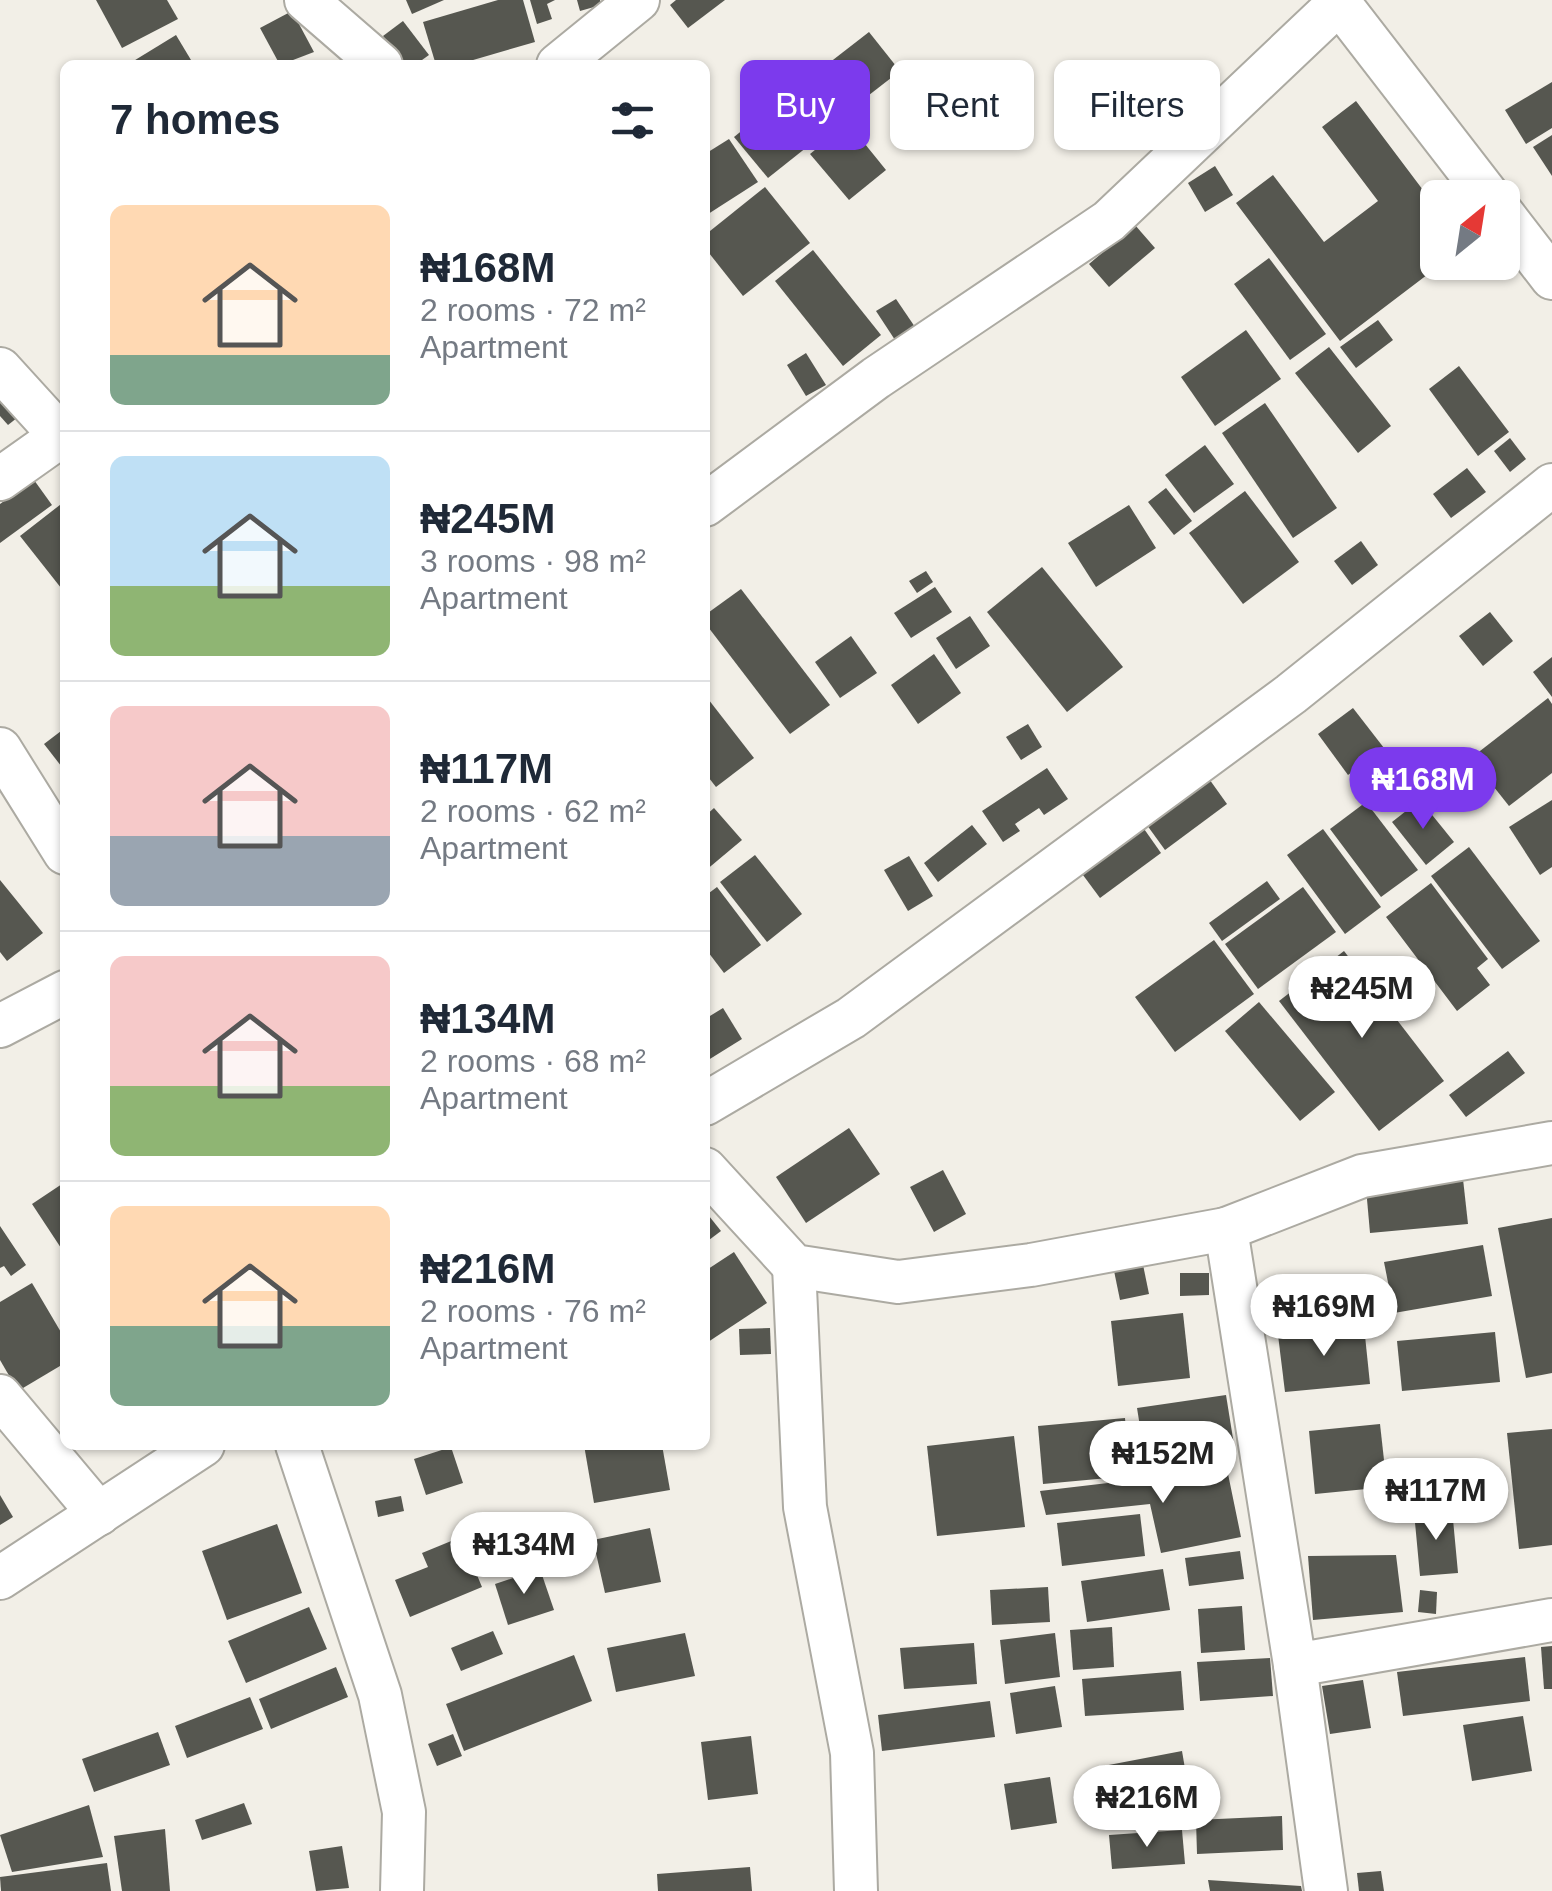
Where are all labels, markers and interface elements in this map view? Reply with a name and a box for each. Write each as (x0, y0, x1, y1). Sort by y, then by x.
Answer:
chip: Buy (740, 60, 870, 150)
chip: Rent (890, 60, 1034, 150)
chip: Filters (1054, 60, 1220, 150)
icon: filters (605, 93, 660, 148)
text: 7 homes (110, 96, 280, 143)
north arrow (1420, 180, 1520, 280)
map controls (1420, 180, 1520, 280)
text: ₦168M (420, 244, 555, 291)
icon: home (190, 245, 310, 365)
text: 2 rooms · 72 m² (420, 292, 646, 328)
text: Apartment (420, 329, 568, 365)
text: ₦245M (420, 495, 555, 542)
icon: home (190, 496, 310, 616)
text: 3 rooms · 98 m² (420, 543, 646, 579)
text: Apartment (420, 580, 568, 616)
text: ₦117M (420, 745, 553, 792)
icon: home (190, 746, 310, 866)
pin: ₦168M (1353, 747, 1493, 832)
text: ₦168M (1371, 761, 1475, 797)
text: 2 rooms · 62 m² (420, 793, 646, 829)
text: Apartment (420, 830, 568, 866)
pin: ₦245M (1292, 956, 1432, 1041)
text: ₦245M (1310, 970, 1414, 1006)
text: ₦134M (420, 995, 555, 1042)
icon: home (190, 996, 310, 1116)
text: 2 rooms · 68 m² (420, 1043, 646, 1079)
text: Apartment (420, 1080, 568, 1116)
text: ₦216M (420, 1245, 555, 1292)
icon: home (190, 1246, 310, 1366)
pin: ₦169M (1254, 1274, 1394, 1359)
text: ₦169M (1272, 1288, 1376, 1324)
text: 2 rooms · 76 m² (420, 1293, 646, 1329)
text: Apartment (420, 1330, 568, 1366)
pin: ₦152M (1093, 1421, 1233, 1506)
text: ₦152M (1111, 1435, 1215, 1471)
pin: ₦117M (1366, 1458, 1506, 1543)
text: ₦117M (1385, 1472, 1487, 1508)
pin: ₦134M (454, 1512, 594, 1597)
text: ₦134M (472, 1526, 576, 1562)
pin: ₦216M (1077, 1765, 1217, 1850)
text: ₦216M (1095, 1779, 1199, 1815)

